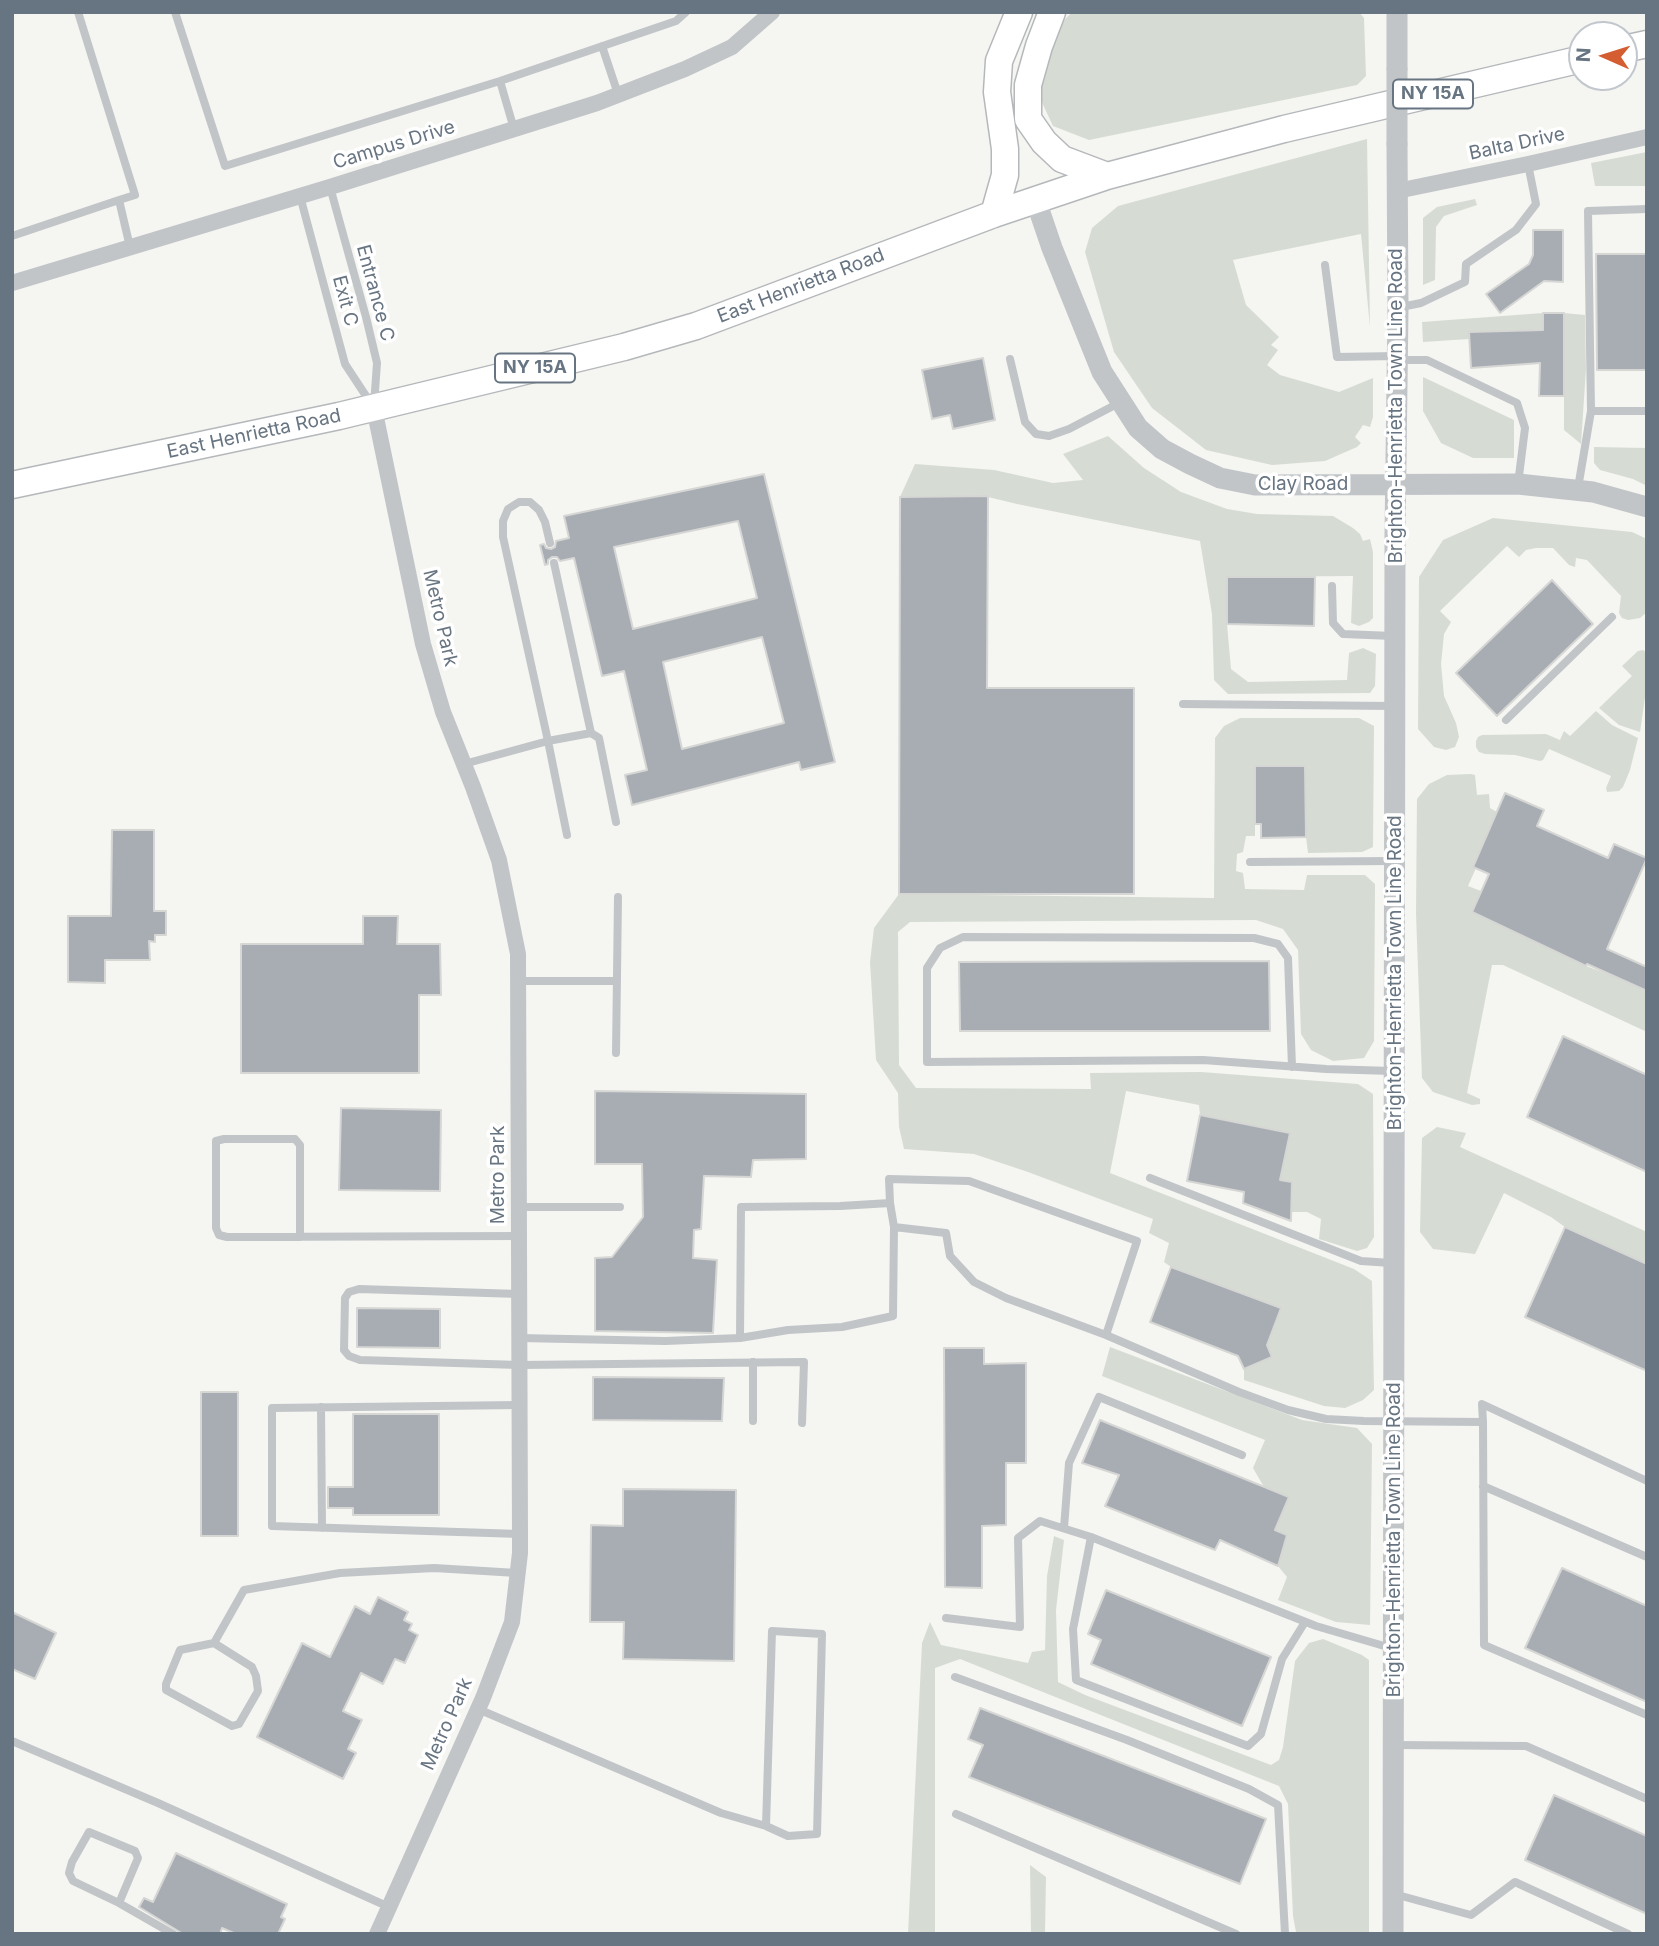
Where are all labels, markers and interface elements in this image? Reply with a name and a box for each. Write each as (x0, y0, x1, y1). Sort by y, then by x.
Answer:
north arrow (1568, 21, 1638, 91)
text: N (1572, 47, 1595, 63)
road number: NY 15A (1393, 80, 1473, 108)
street label: Campus Drive (330, 116, 458, 174)
street label: Balta Drive (1467, 123, 1567, 165)
street label: Entrance C (351, 242, 399, 344)
street label: East Henrietta Road (714, 244, 888, 328)
street label: Brighton-Henrietta Town Line Road (1385, 248, 1407, 564)
street label: Exit C (327, 273, 363, 329)
road number: NY 15A (495, 354, 575, 382)
street label: East Henrietta Road (165, 404, 343, 464)
street label: Clay Road (1258, 473, 1348, 495)
street label: Metro Park (418, 567, 462, 669)
street label: Brighton-Henrietta Town Line Road (1384, 815, 1406, 1131)
street label: Metro Park (487, 1126, 509, 1224)
street label: Brighton-Henrietta Town Line Road (1383, 1382, 1405, 1698)
street label: Metro Park (417, 1674, 477, 1774)

